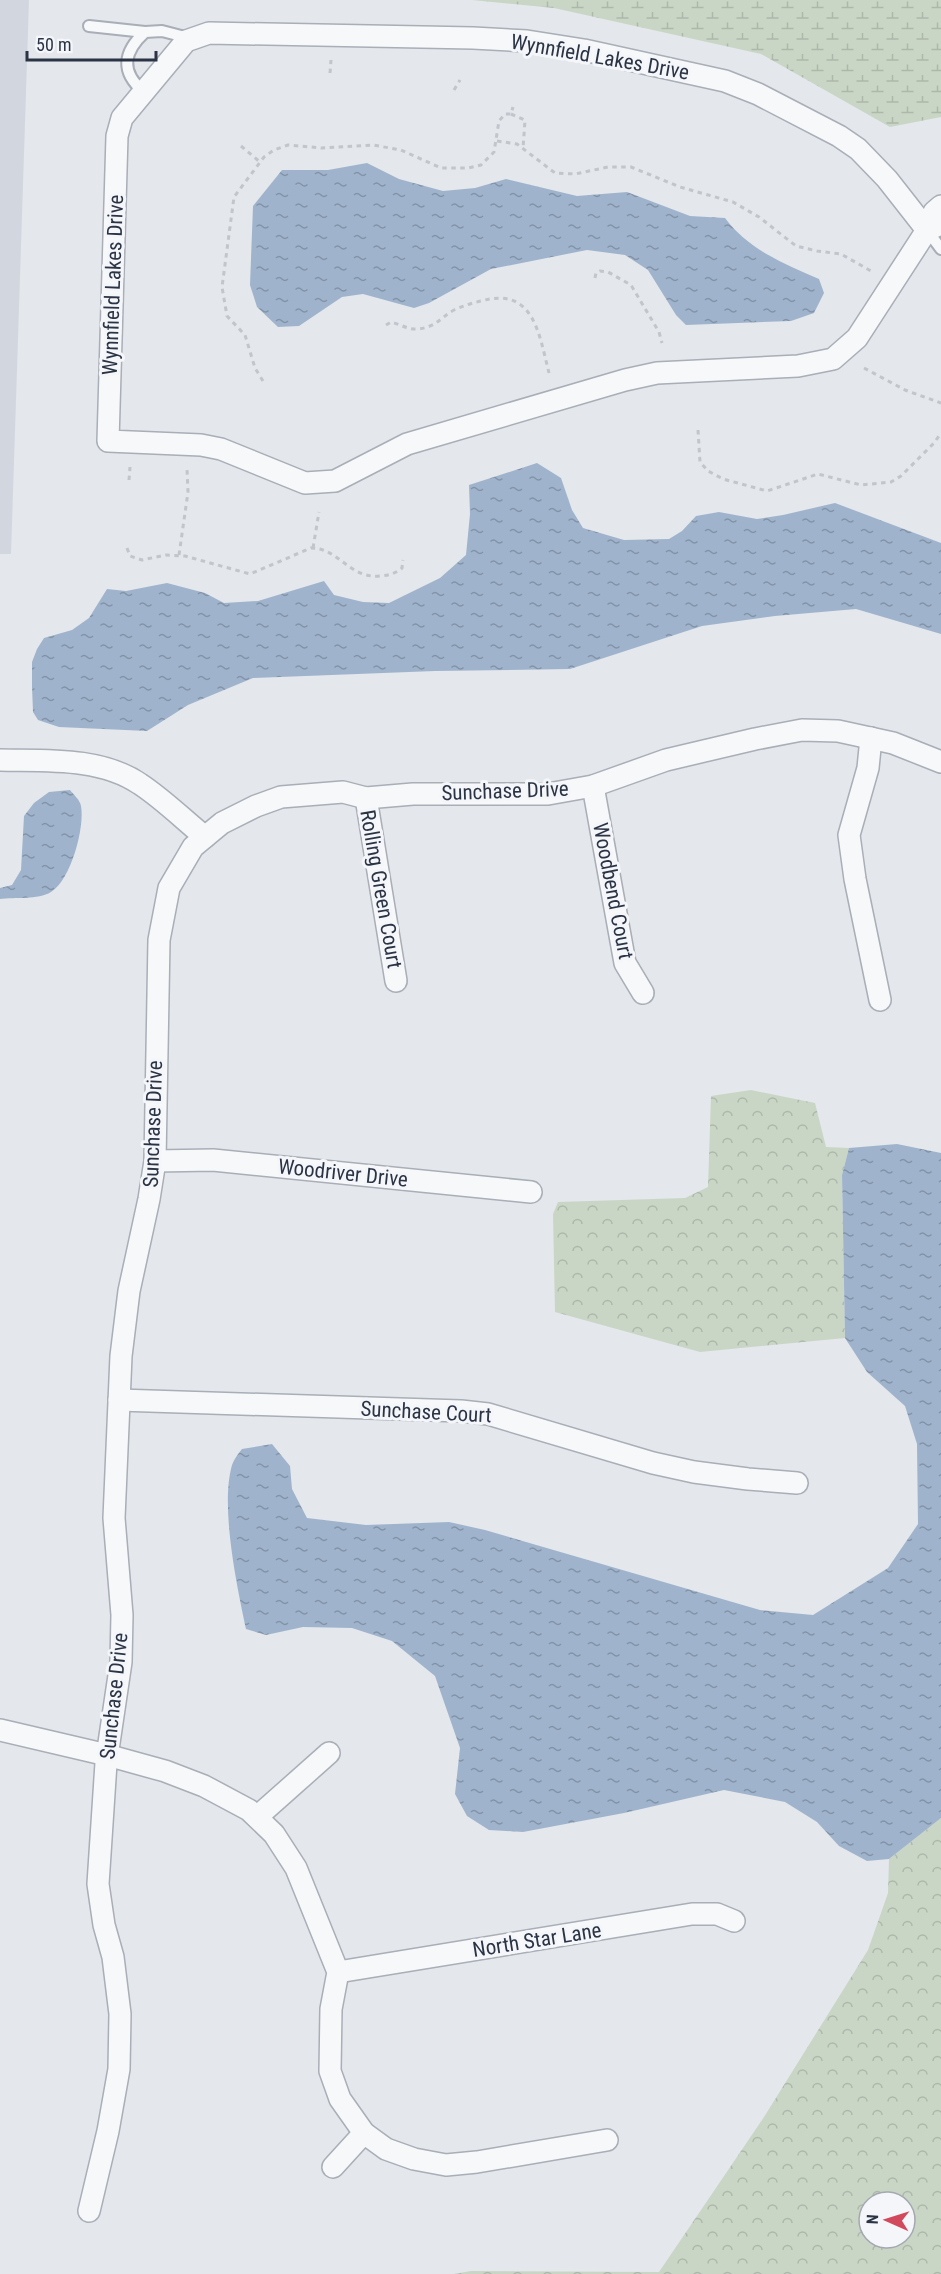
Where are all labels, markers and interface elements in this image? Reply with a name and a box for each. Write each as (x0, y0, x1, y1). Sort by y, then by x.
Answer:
scale bar (27, 24, 156, 62)
street label: Wynnfield Lakes Drive (509, 29, 691, 85)
text: 50 m (36, 34, 71, 55)
street label: Wynnfield Lakes Drive (98, 194, 128, 376)
street label: Sunchase Drive (441, 777, 569, 805)
street label: Rolling Green Court (355, 808, 407, 970)
street label: Woodbend Court (588, 821, 638, 961)
street label: Sunchase Drive (139, 1060, 167, 1188)
street label: Woodriver Drive (277, 1154, 409, 1192)
street label: Sunchase Court (360, 1397, 492, 1427)
street label: Sunchase Drive (95, 1631, 133, 1761)
street label: North Star Lane (471, 1918, 603, 1962)
north arrow (857, 2190, 917, 2250)
text: N (863, 2214, 882, 2225)

